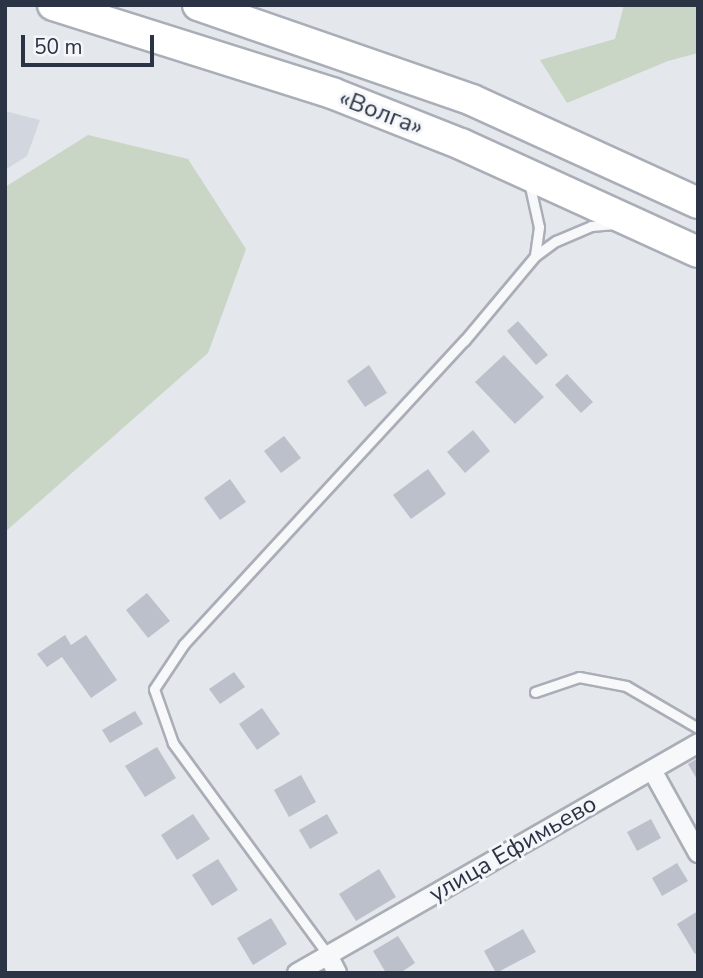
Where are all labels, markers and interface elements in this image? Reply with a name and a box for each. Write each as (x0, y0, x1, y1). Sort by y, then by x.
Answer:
scale bar (24, 21, 158, 65)
text: 50 m (34, 33, 83, 61)
street label: «Волга» (335, 84, 427, 142)
street label: улица Ефимьево (424, 789, 602, 909)

